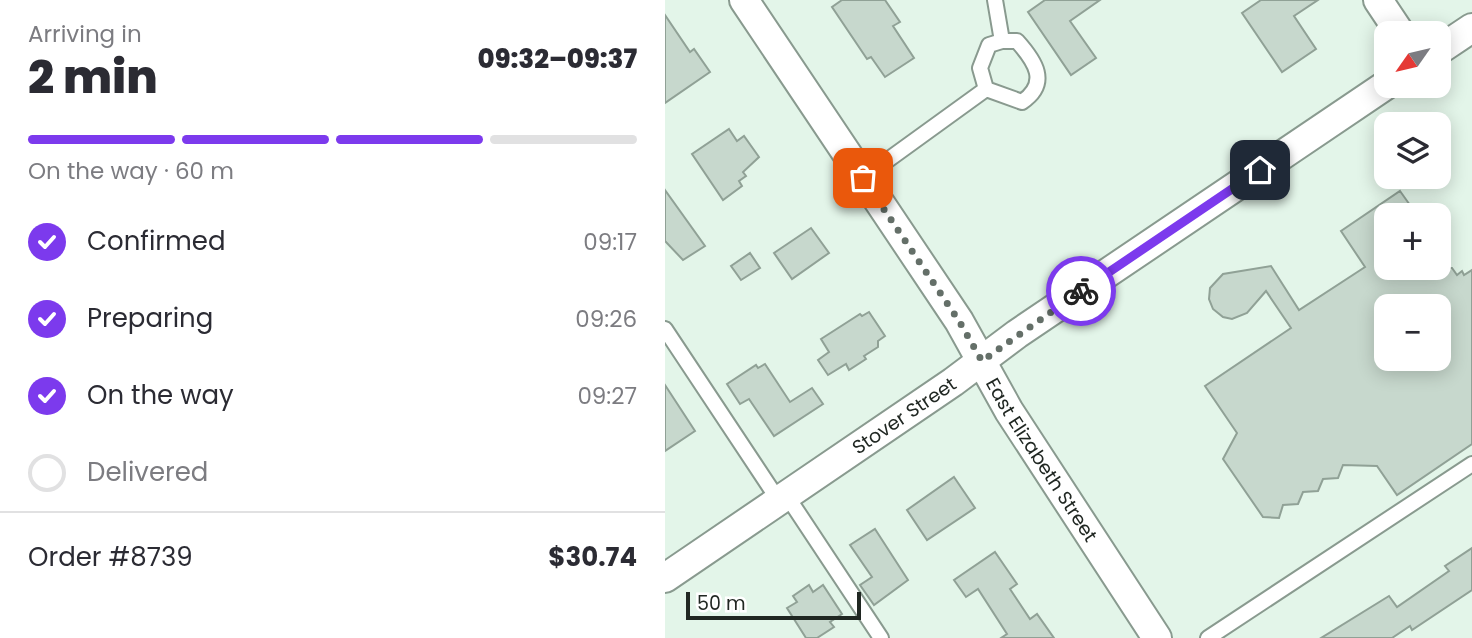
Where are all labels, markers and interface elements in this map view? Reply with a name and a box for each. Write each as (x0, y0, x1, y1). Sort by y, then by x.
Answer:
text: Arriving in (28, 18, 142, 50)
north arrow (1374, 21, 1451, 98)
map controls (1374, 21, 1451, 371)
text: 09:32–09:37 (478, 41, 637, 77)
text: 2 min (28, 45, 158, 109)
button: layers (1374, 112, 1451, 189)
pin (1230, 140, 1290, 200)
pin (833, 148, 893, 208)
icon: home (1241, 151, 1279, 189)
text: On the way · 60 m (28, 155, 234, 187)
icon: bag (844, 159, 882, 197)
button: + (1374, 203, 1451, 280)
icon: check (28, 223, 66, 261)
text: Confirmed (87, 223, 225, 259)
text: 09:17 (583, 226, 637, 258)
courier (1046, 256, 1116, 326)
icon: bike (1062, 272, 1100, 310)
button: − (1374, 294, 1451, 371)
icon: check (28, 300, 66, 338)
text: Preparing (87, 300, 213, 336)
text: 09:26 (575, 303, 637, 335)
street label: Stover Street (847, 371, 962, 461)
street label: East Elizabeth Street (979, 373, 1104, 547)
icon: check (28, 377, 66, 415)
text: On the way (87, 377, 234, 413)
text: 09:27 (577, 380, 637, 412)
text: Delivered (87, 454, 208, 490)
text: Order #8739 (28, 539, 193, 575)
text: $30.74 (548, 539, 637, 575)
scale bar (686, 589, 861, 621)
text: 50 m (697, 590, 746, 617)

